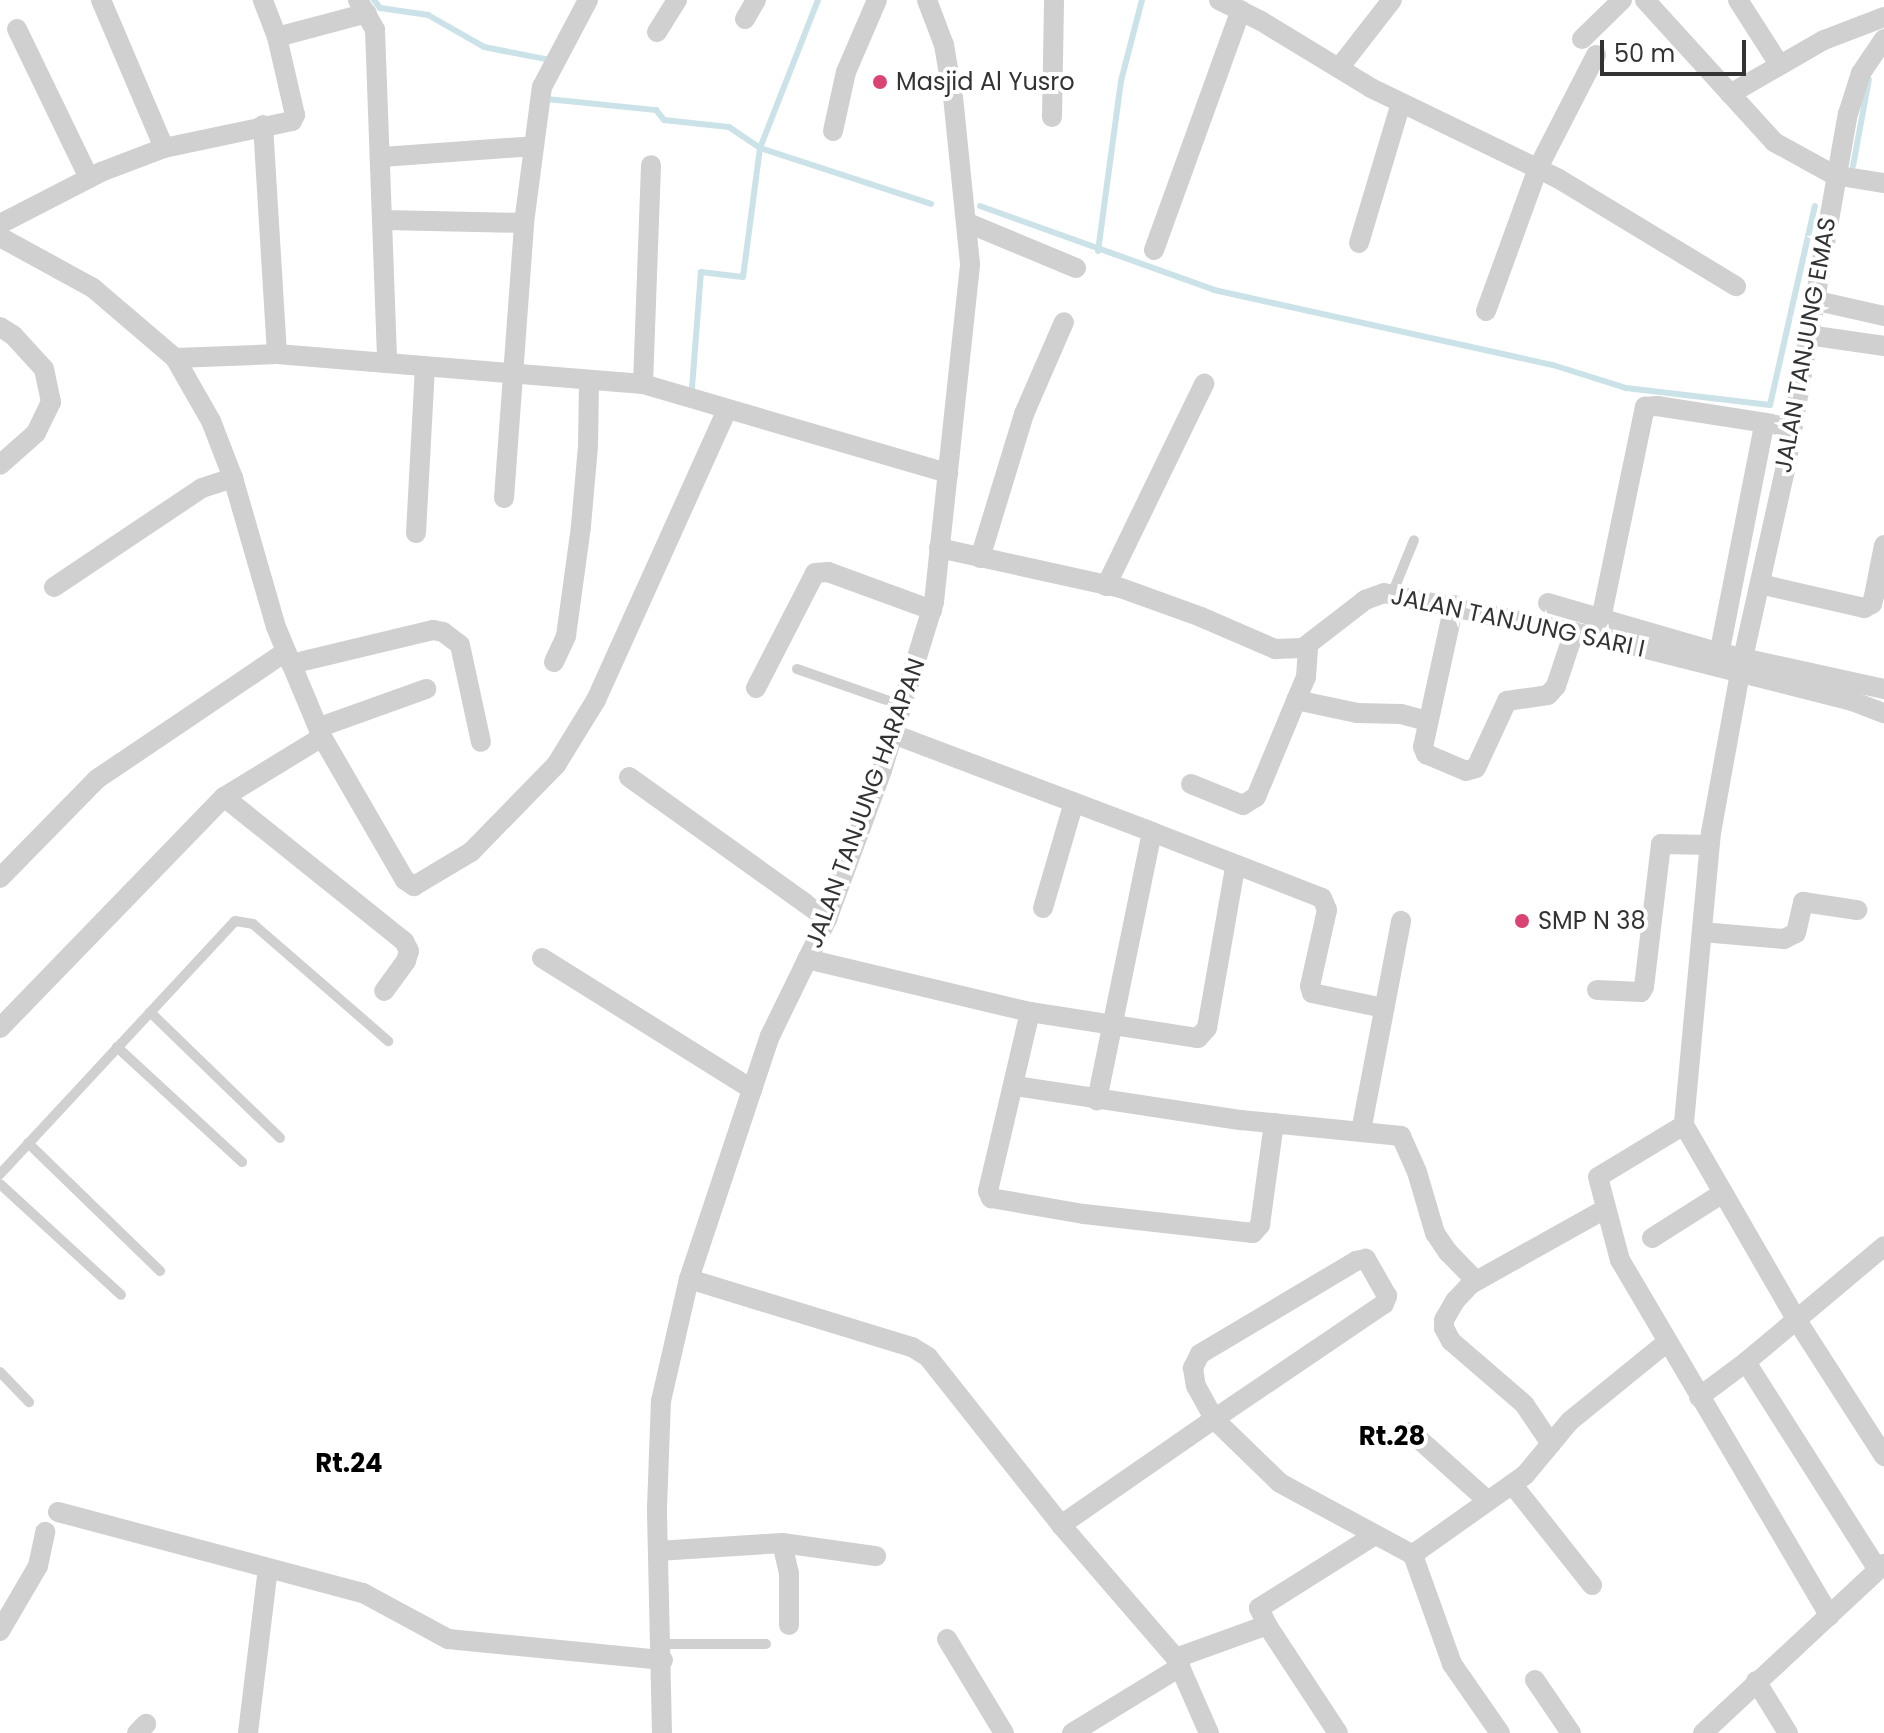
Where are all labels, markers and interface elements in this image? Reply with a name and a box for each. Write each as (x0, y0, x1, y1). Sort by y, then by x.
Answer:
scale bar (1604, 24, 1750, 74)
text: 50 m (1614, 37, 1675, 70)
place label: Masjid Al Yusro (896, 68, 1075, 96)
marker: Masjid Al Yusro (871, 73, 889, 91)
street label: JALAN TANJUNG EMAS (1768, 215, 1842, 475)
street label: JALAN TANJUNG SARI I (1388, 581, 1648, 663)
street label: JALAN TANJUNG HARAPAN (799, 654, 931, 952)
place label: SMP N 38 (1538, 907, 1646, 935)
marker: SMP N 38 (1513, 912, 1531, 930)
district label: Rt.28 (1359, 1421, 1425, 1453)
district label: Rt.24 (315, 1448, 383, 1480)

